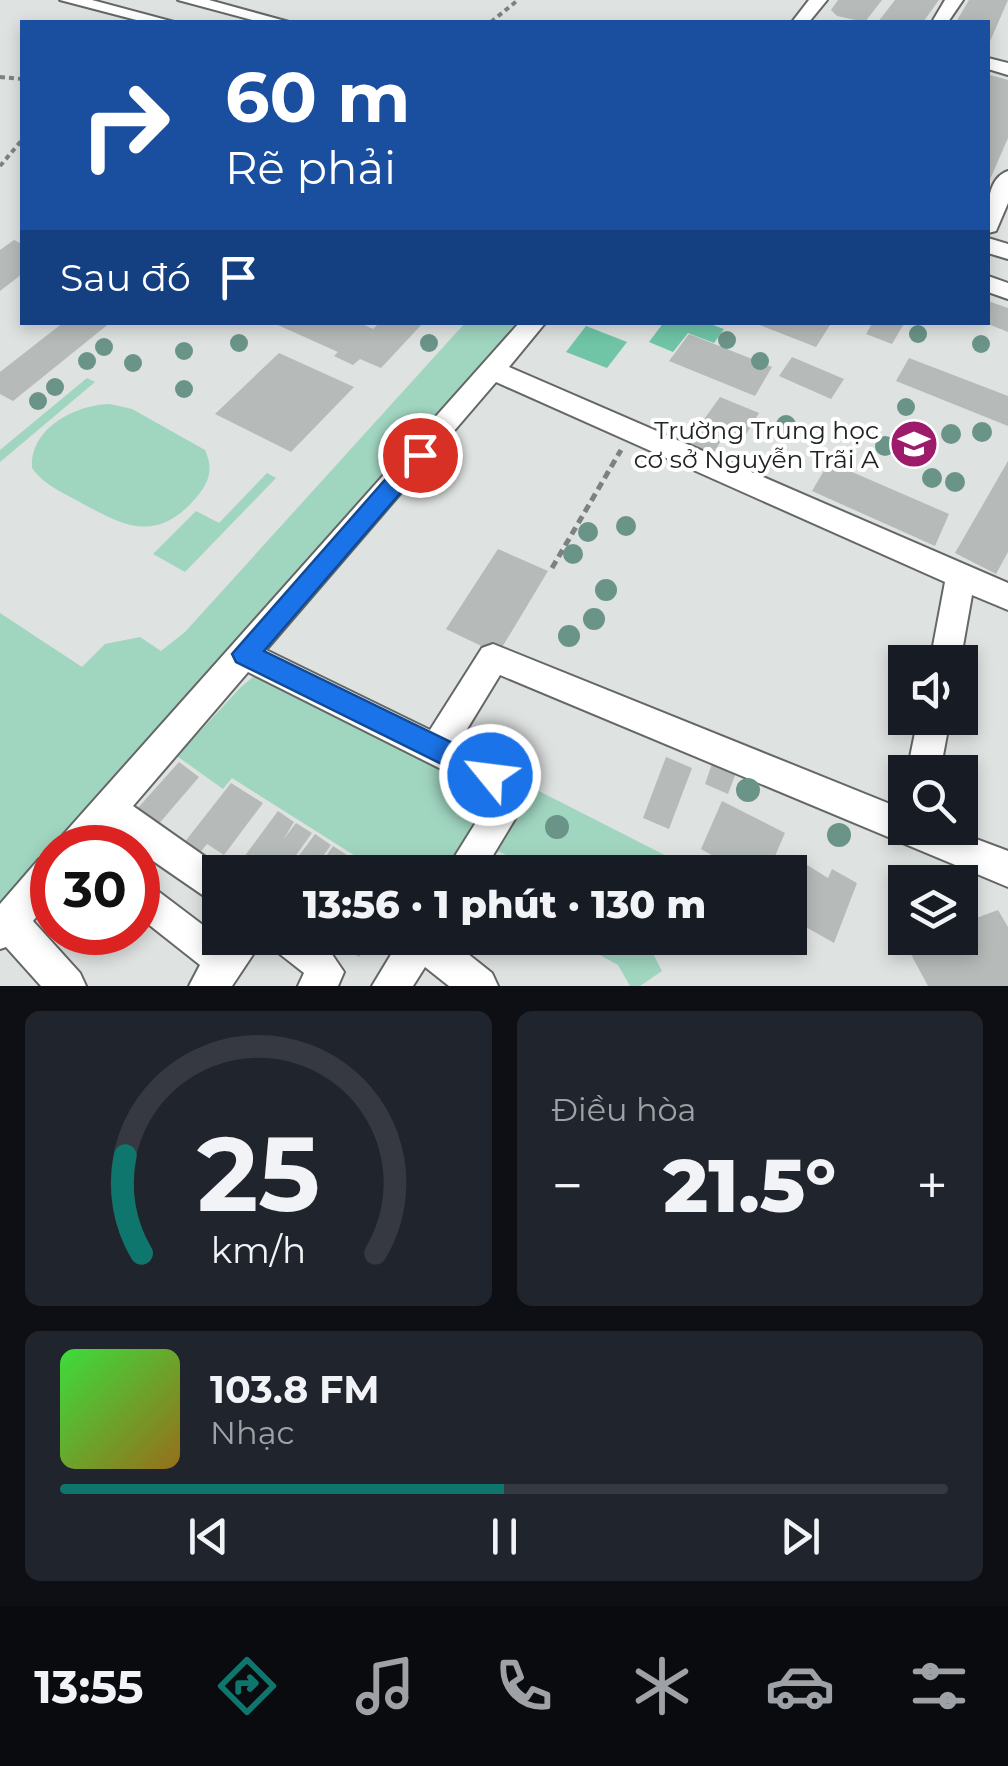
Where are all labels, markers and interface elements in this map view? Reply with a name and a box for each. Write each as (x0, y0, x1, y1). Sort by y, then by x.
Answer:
text: 60 m (225, 54, 410, 140)
icon: right (60, 60, 190, 190)
text: Rẽ phải (225, 140, 396, 195)
icon: arrive (211, 250, 266, 305)
text: Sau đó (60, 254, 191, 301)
pin (378, 413, 463, 498)
place label: Trường Trung học cơ sở Nguyễn Trãi A (634, 415, 879, 474)
school or university icon: Trường Trung học cơ sở Nguyễn Trãi A (888, 418, 940, 470)
icon: arrive (393, 428, 448, 483)
map controls (888, 645, 978, 955)
button: sound (888, 645, 978, 735)
position arrow (438, 723, 542, 827)
button: search (888, 755, 978, 845)
speed limit sign: 30 (30, 825, 160, 955)
button: layers (888, 865, 978, 955)
text: 13:56 · 1 phút · 130 m (303, 881, 706, 928)
text: Điều hòa (552, 1090, 696, 1129)
text: 25 (197, 1110, 320, 1237)
text: 21.5° (663, 1139, 836, 1231)
text: − (552, 1152, 583, 1219)
text: + (916, 1152, 948, 1219)
text: km/h (211, 1228, 306, 1272)
text: 103.8 FM (210, 1366, 380, 1413)
text: Nhạc (210, 1413, 295, 1452)
icon: previous (181, 1509, 236, 1564)
icon: pause (477, 1509, 532, 1564)
icon: next (773, 1509, 828, 1564)
icon: directions (212, 1651, 282, 1721)
icon: music (350, 1651, 420, 1721)
icon: phone (489, 1651, 559, 1721)
icon: climate (627, 1651, 697, 1721)
icon: car (765, 1651, 835, 1721)
icon: filters (904, 1651, 974, 1721)
text: 13:55 (34, 1659, 144, 1714)

